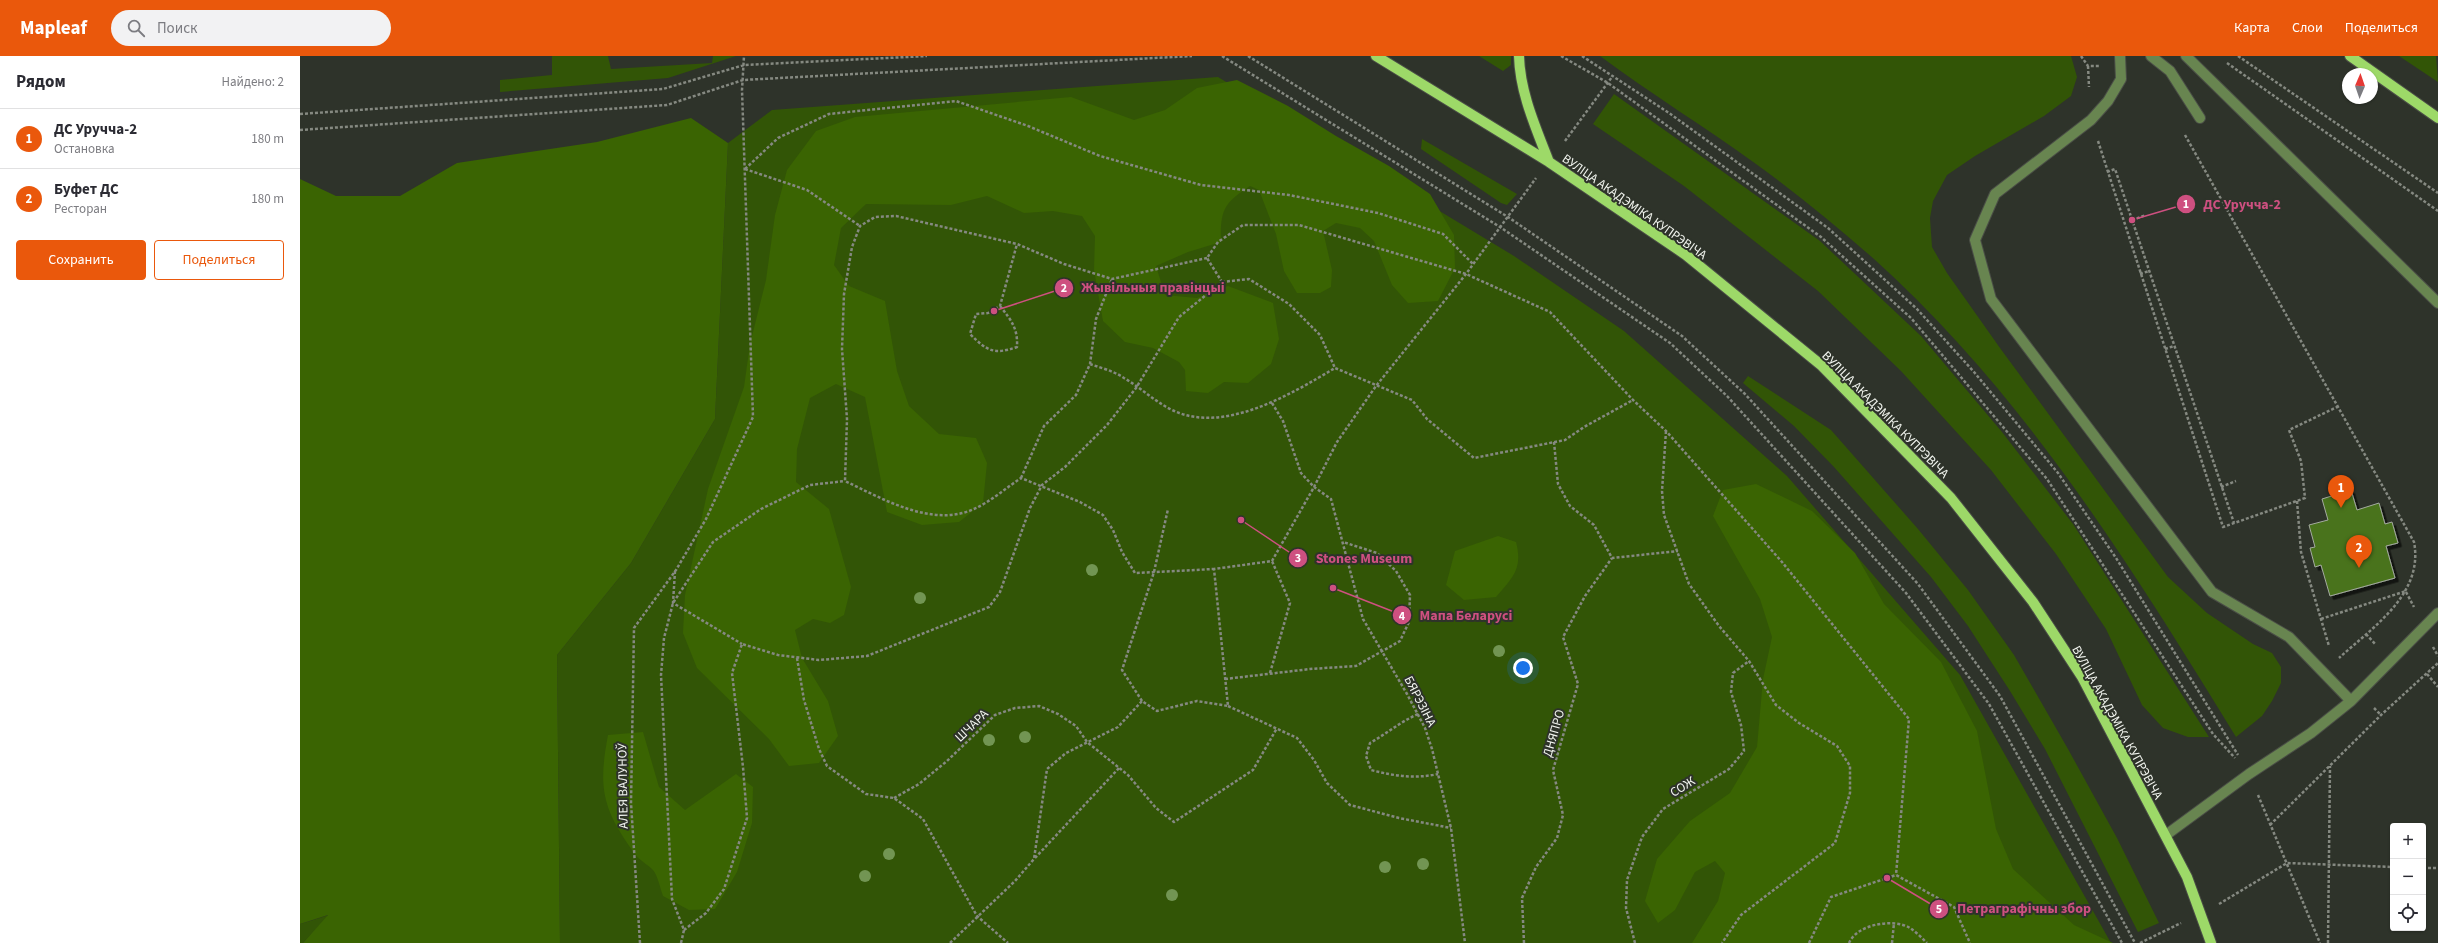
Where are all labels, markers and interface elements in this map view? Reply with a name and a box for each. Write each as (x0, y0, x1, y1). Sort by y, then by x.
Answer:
search box (111, 10, 391, 46)
text: Mapleaf (20, 15, 87, 42)
icon: search (125, 17, 147, 39)
text: Поиск (157, 18, 197, 39)
text: Карта (2234, 18, 2270, 38)
text: Слои (2292, 18, 2323, 38)
text: Поделиться (2345, 18, 2418, 38)
north arrow (2342, 68, 2378, 104)
text: Рядом (16, 70, 66, 94)
text: Найдено: 2 (222, 73, 284, 91)
text: ДС Уручча-2 (54, 119, 137, 140)
text: 1 (26, 130, 32, 148)
text: 180 m (251, 130, 284, 148)
text: Остановка (54, 140, 115, 158)
street label: ВУЛІЦА АКАДЭМІКА КУПРЭВІЧА (1558, 150, 1711, 264)
text: Буфет ДС (54, 179, 119, 200)
text: 2 (26, 190, 32, 208)
text: 180 m (251, 190, 284, 208)
callout: ДС Уручча-2 (2176, 191, 2289, 217)
text: ДС Уручча-2 (2203, 195, 2281, 215)
text: 1 (2183, 196, 2189, 213)
text: Ресторан (54, 200, 107, 218)
button: Сохранить (16, 240, 146, 280)
button: Поделиться (154, 240, 284, 280)
callout: Жывільныя правінцыі (1054, 275, 1233, 301)
text: Жывільныя правінцыі (1081, 278, 1225, 298)
text: 2 (1061, 280, 1067, 297)
street label: ВУЛІЦА АКАДЭМІКА КУПРЭВІЧА (1818, 347, 1954, 483)
pin: 1 (2328, 475, 2354, 508)
pin: 2 (2346, 535, 2372, 568)
callout: Stones Museum (1288, 545, 1420, 571)
text: Stones Museum (1316, 549, 1412, 569)
text: 3 (1295, 550, 1301, 567)
callout: Мапа Беларусі (1392, 602, 1520, 628)
text: Мапа Беларусі (1420, 606, 1513, 626)
text: 4 (1399, 608, 1406, 625)
street label: ВУЛІЦА АКАДЭМІКА КУПРЭВІЧА (2067, 642, 2167, 803)
your location (1513, 658, 1533, 678)
street label: БЯРЭЗІНА (1400, 673, 1441, 731)
street label: ШЧАРА (951, 705, 993, 746)
street label: ДНЯПРО (1539, 707, 1569, 759)
street label: АЛЕЯ ВАЛУНОЎ (613, 743, 633, 829)
street label: СОЖ (1667, 772, 1699, 801)
map controls (2390, 823, 2426, 931)
button: + (2390, 823, 2426, 859)
button: − (2390, 859, 2426, 895)
button: locate (2390, 895, 2426, 931)
callout: Петраграфічны збор (1929, 896, 2099, 922)
text: Петраграфічны збор (1957, 899, 2091, 919)
text: 5 (1936, 901, 1942, 918)

